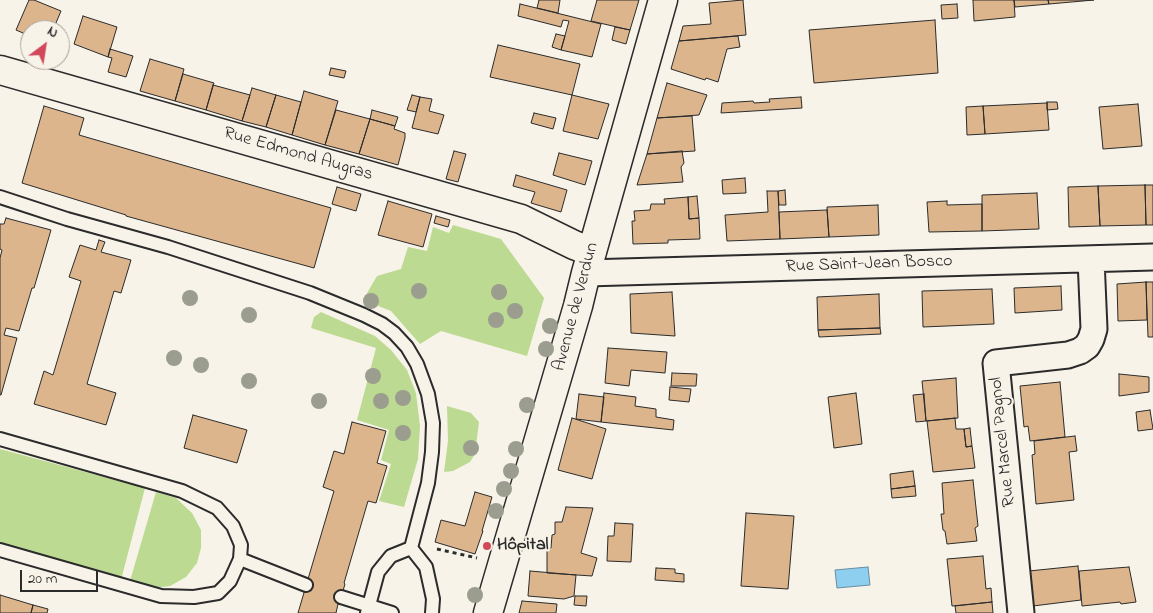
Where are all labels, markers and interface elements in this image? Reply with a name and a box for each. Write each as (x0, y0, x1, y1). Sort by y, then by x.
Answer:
north arrow (20, 20, 70, 70)
text: N (43, 21, 62, 44)
street label: Rue Edmond Augras (221, 123, 375, 187)
street label: Avenue de Verdun (549, 240, 605, 374)
street label: Rue Saint-Jean Bosco (785, 251, 953, 279)
street label: Rue Marcel Pagnol (986, 376, 1022, 508)
place label: Hôpital (497, 535, 549, 557)
marker: Hôpital (481, 540, 493, 552)
scale bar (22, 560, 100, 592)
text: 20 m (28, 568, 57, 590)

